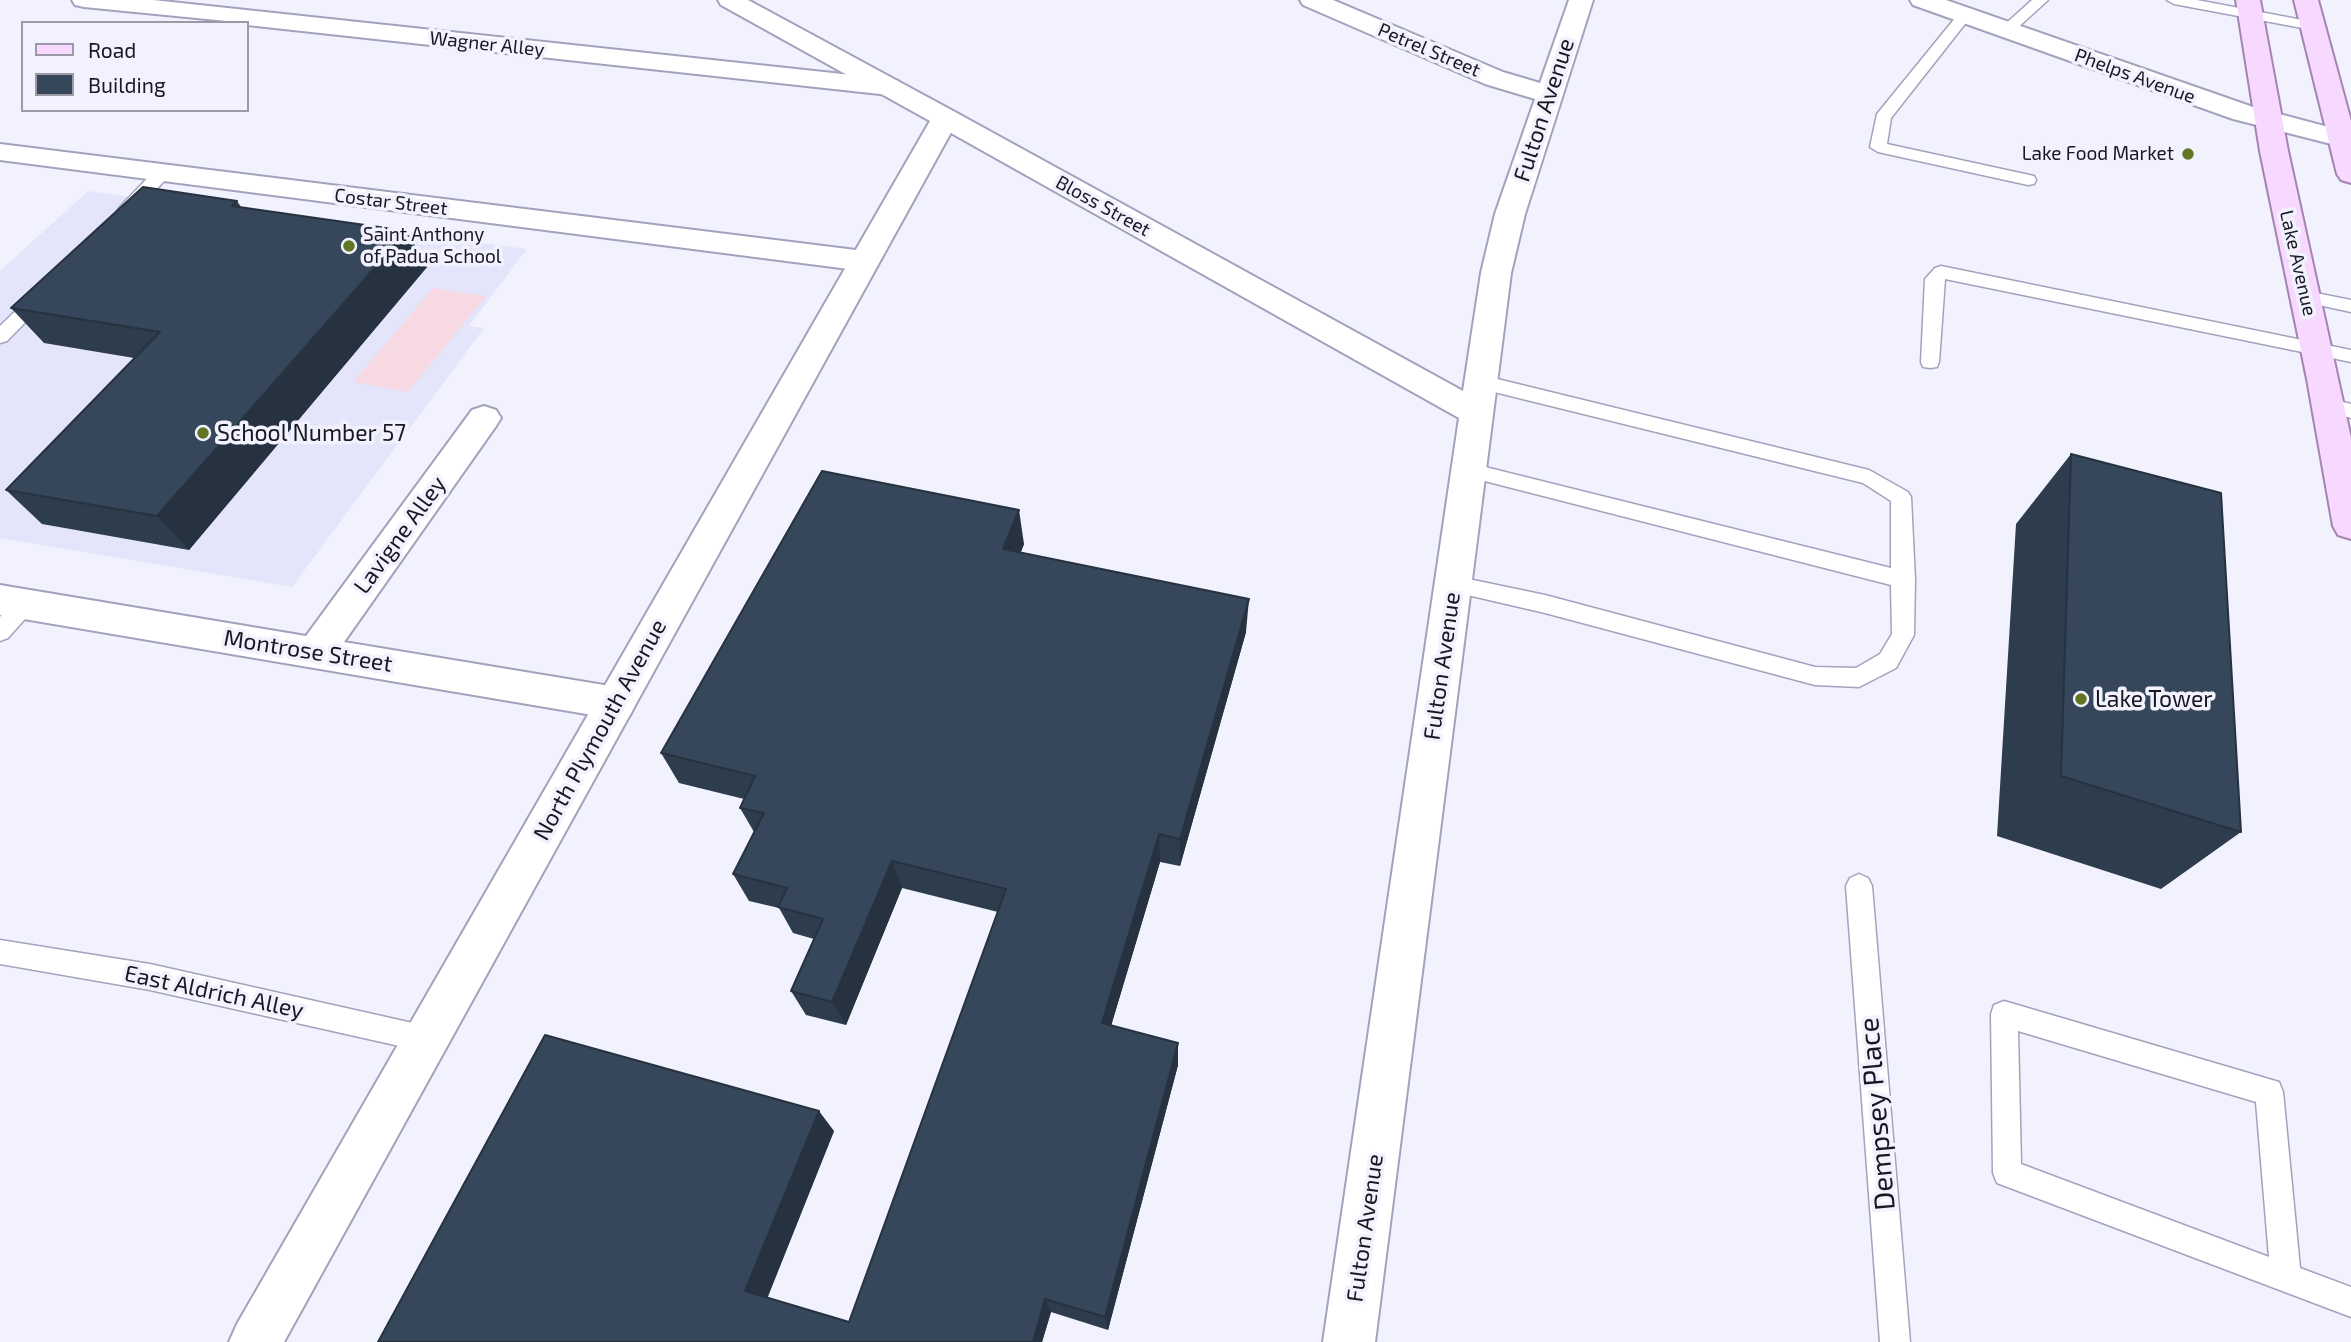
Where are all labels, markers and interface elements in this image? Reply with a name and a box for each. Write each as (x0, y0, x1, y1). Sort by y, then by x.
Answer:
street label: Petrel Street (1374, 18, 1484, 82)
legend (21, 21, 248, 112)
street label: Wagner Alley (429, 27, 545, 61)
street label: Fulton Avenue (1508, 35, 1580, 185)
text: Road (88, 37, 136, 62)
street label: Phelps Avenue (2072, 44, 2198, 108)
text: Building (88, 72, 166, 97)
place label: Lake Food Market (2022, 143, 2174, 165)
marker: Lake Food Market (2180, 146, 2196, 162)
street label: Bloss Street (1052, 171, 1154, 241)
street label: Costar Street (333, 184, 449, 220)
street label: Lake Avenue (2275, 208, 2321, 318)
place label: Saint Anthony of Padua School (363, 224, 501, 268)
marker: Saint Anthony of Padua School (341, 238, 357, 254)
place label: School Number 57 (217, 419, 406, 447)
marker: School Number 57 (195, 425, 211, 441)
street label: Lavigne Alley (348, 471, 452, 599)
street label: Fulton Avenue (1418, 590, 1466, 742)
street label: North Plymouth Avenue (528, 615, 672, 845)
street label: Montrose Street (222, 624, 394, 678)
place label: Lake Tower (2095, 685, 2213, 713)
marker: Lake Tower (2073, 691, 2089, 707)
street label: East Aldrich Alley (122, 960, 306, 1024)
street label: Dempsey Place (1852, 1016, 1902, 1212)
street label: Fulton Avenue (1341, 1152, 1389, 1304)

